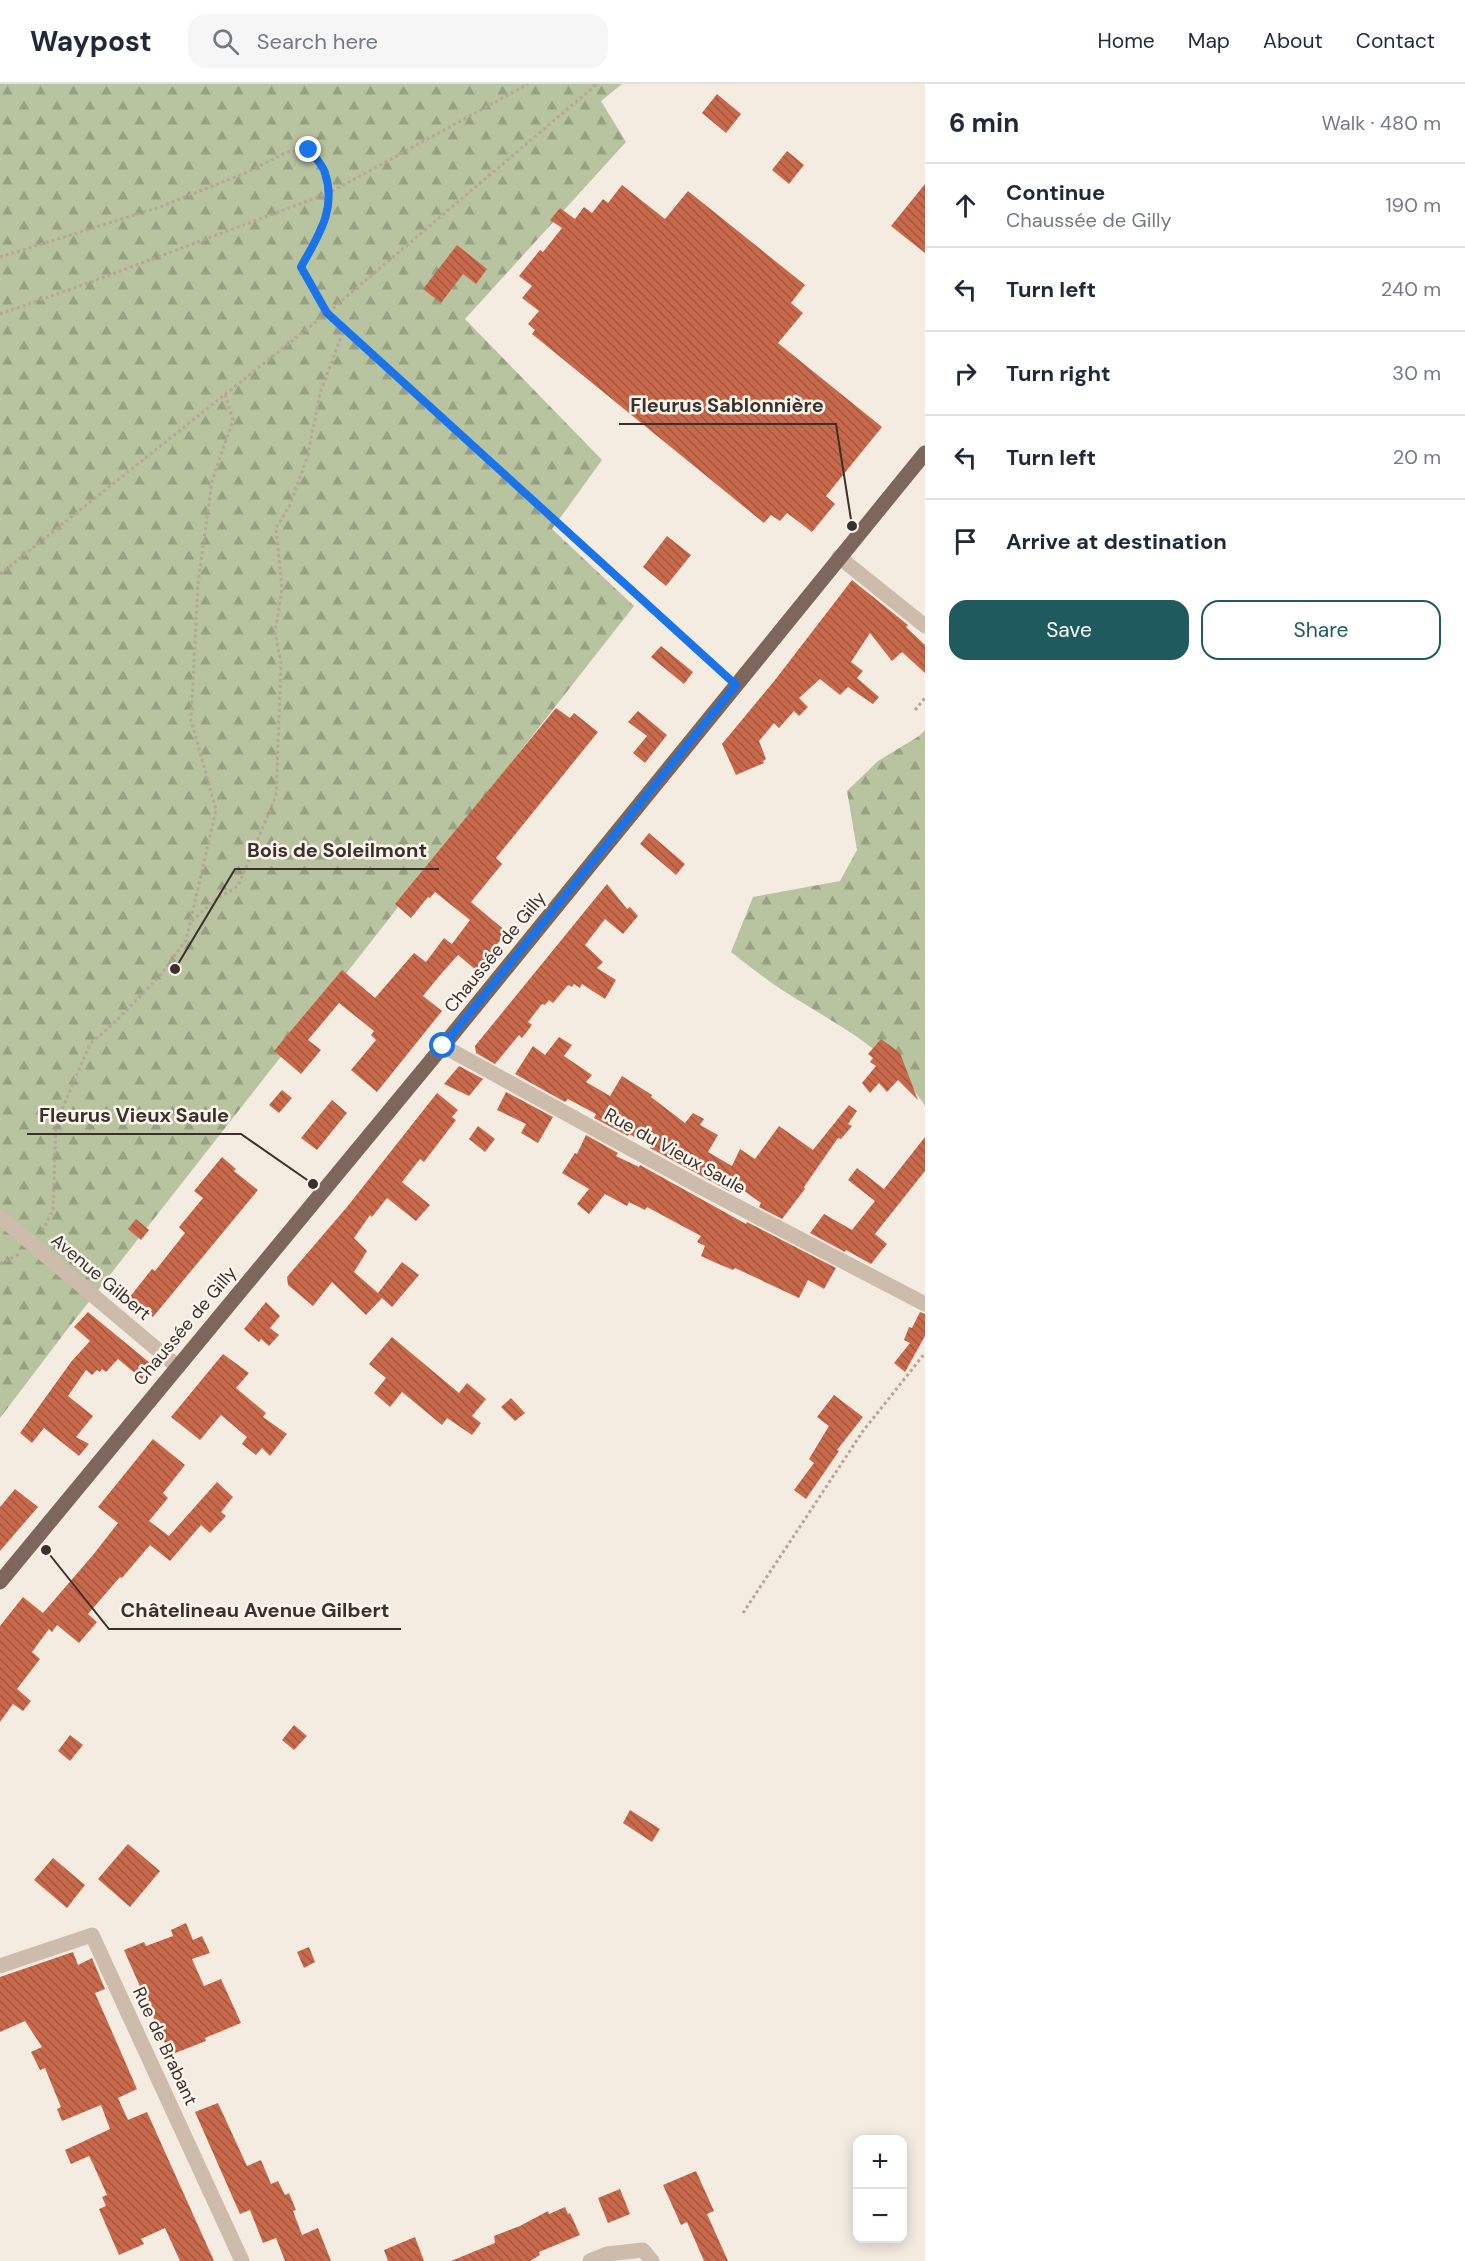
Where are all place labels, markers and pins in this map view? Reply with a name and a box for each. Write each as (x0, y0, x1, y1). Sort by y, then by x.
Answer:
callout: Fleurus Sablonnière (619, 386, 836, 424)
callout: Bois de Soleilmont (235, 831, 439, 869)
callout: Fleurus Vieux Saule (27, 1096, 241, 1134)
callout: Châtelineau Avenue Gilbert (109, 1591, 401, 1629)

